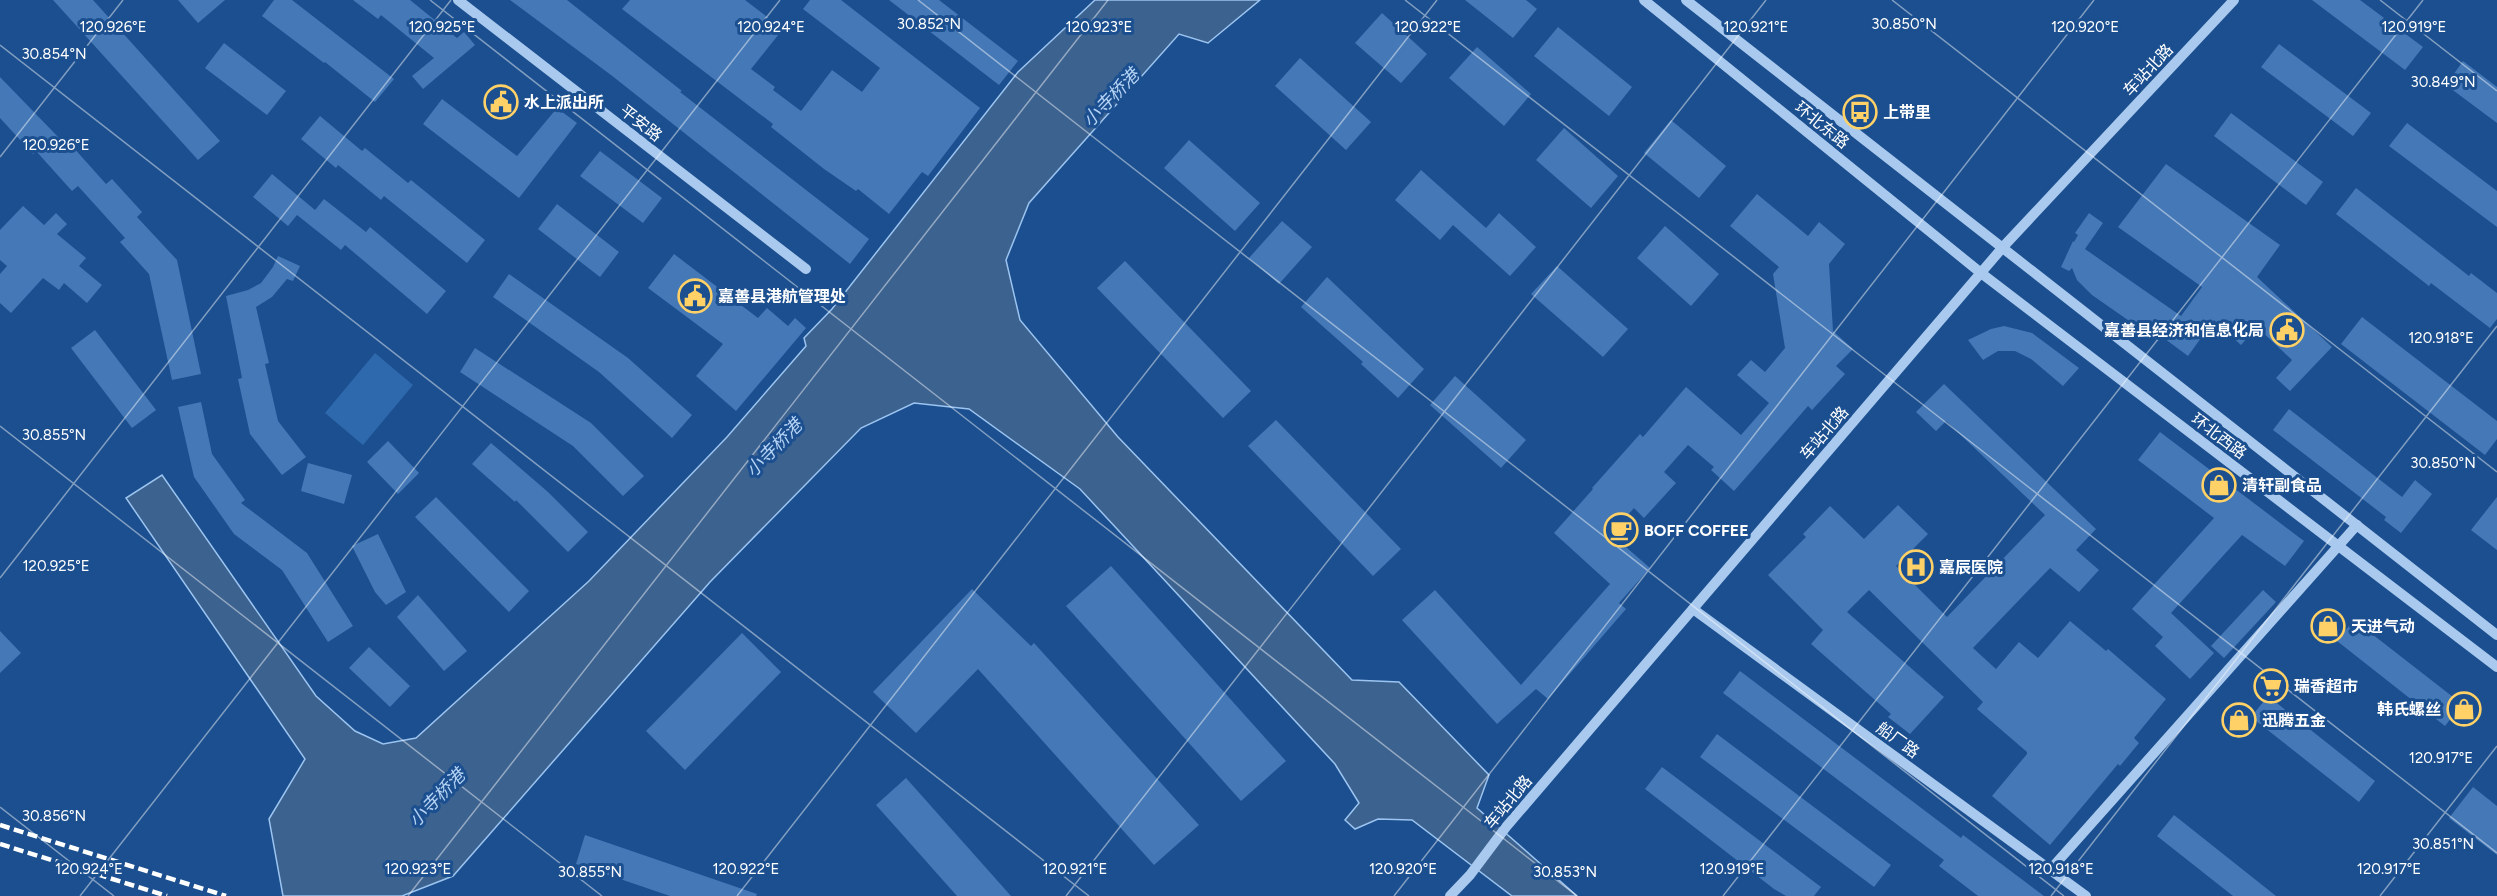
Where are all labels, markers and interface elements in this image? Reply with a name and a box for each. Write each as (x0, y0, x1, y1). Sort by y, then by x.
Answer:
text: 30.852°N (897, 15, 961, 33)
text: 30.850°N (1871, 15, 1937, 33)
text: 120.926°E (79, 18, 147, 36)
text: 120.925°E (408, 18, 476, 36)
text: 120.924°E (737, 18, 805, 36)
text: 120.923°E (1066, 18, 1132, 36)
text: 120.922°E (1395, 18, 1462, 36)
text: 120.921°E (1724, 18, 1788, 36)
text: 120.920°E (2051, 18, 2119, 36)
text: 120.919°E (2382, 18, 2446, 36)
street label: 车站北路 (2119, 40, 2177, 100)
text: 30.854°N (21, 45, 87, 63)
water label: 小寺桥港 (1078, 62, 1146, 132)
text: 30.849°N (2410, 73, 2476, 91)
public building icon: 水上派出所 (483, 84, 519, 120)
place label: 水上派出所 (524, 93, 604, 112)
bus stop icon: 上带里 (1842, 94, 1878, 130)
street label: 环北东路 (1791, 97, 1853, 153)
street label: 平安路 (616, 101, 666, 145)
place label: 上带里 (1883, 103, 1931, 122)
text: 120.926°E (22, 136, 90, 154)
public building icon: 嘉善县港航管理处 (677, 278, 713, 314)
place label: 嘉善县港航管理处 (718, 287, 846, 306)
public building icon: 嘉善县经济和信息化局 (2269, 312, 2305, 348)
place label: 嘉善县经济和信息化局 (2104, 321, 2264, 340)
text: 120.918°E (2408, 329, 2474, 347)
street label: 车站北路 (1796, 403, 1852, 463)
street label: 环北西路 (2188, 409, 2250, 463)
water label: 小寺桥港 (741, 412, 809, 482)
text: 30.855°N (22, 426, 86, 444)
text: 30.850°N (2410, 454, 2476, 472)
shop icon: 清轩副食品 (2201, 467, 2237, 503)
place label: 清轩副食品 (2242, 476, 2322, 495)
cafe icon: BOFF COFFEE (1603, 512, 1639, 548)
place label: BOFF COFFEE (1644, 521, 1749, 540)
hospital icon: 嘉辰医院 (1898, 549, 1934, 585)
text: 120.925°E (22, 557, 90, 575)
place label: 嘉辰医院 (1939, 558, 2003, 577)
shop icon: 天进气动 (2310, 608, 2346, 644)
place label: 天进气动 (2351, 617, 2415, 636)
supermarket icon: 瑞香超市 (2253, 668, 2289, 704)
place label: 瑞香超市 (2294, 677, 2358, 696)
shop icon: 韩氏螺丝 (2446, 691, 2482, 727)
place label: 韩氏螺丝 (2377, 700, 2441, 719)
shop icon: 迅腾五金 (2221, 702, 2257, 738)
place label: 迅腾五金 (2262, 711, 2326, 730)
street label: 船厂路 (1873, 718, 1923, 762)
text: 120.917°E (2409, 749, 2473, 767)
water label: 小寺桥港 (404, 762, 472, 832)
street label: 车站北路 (1480, 771, 1536, 833)
text: 30.856°N (22, 807, 86, 825)
text: 30.851°N (2412, 835, 2474, 853)
text: 120.924°E (55, 860, 123, 878)
text: 120.923°E (385, 860, 451, 878)
text: 120.922°E (713, 860, 780, 878)
text: 120.921°E (1043, 860, 1107, 878)
text: 120.920°E (1369, 860, 1437, 878)
text: 120.919°E (1700, 860, 1764, 878)
text: 120.918°E (2028, 860, 2094, 878)
text: 120.917°E (2357, 860, 2421, 878)
text: 30.855°N (558, 863, 622, 881)
text: 30.853°N (1533, 863, 1597, 881)

